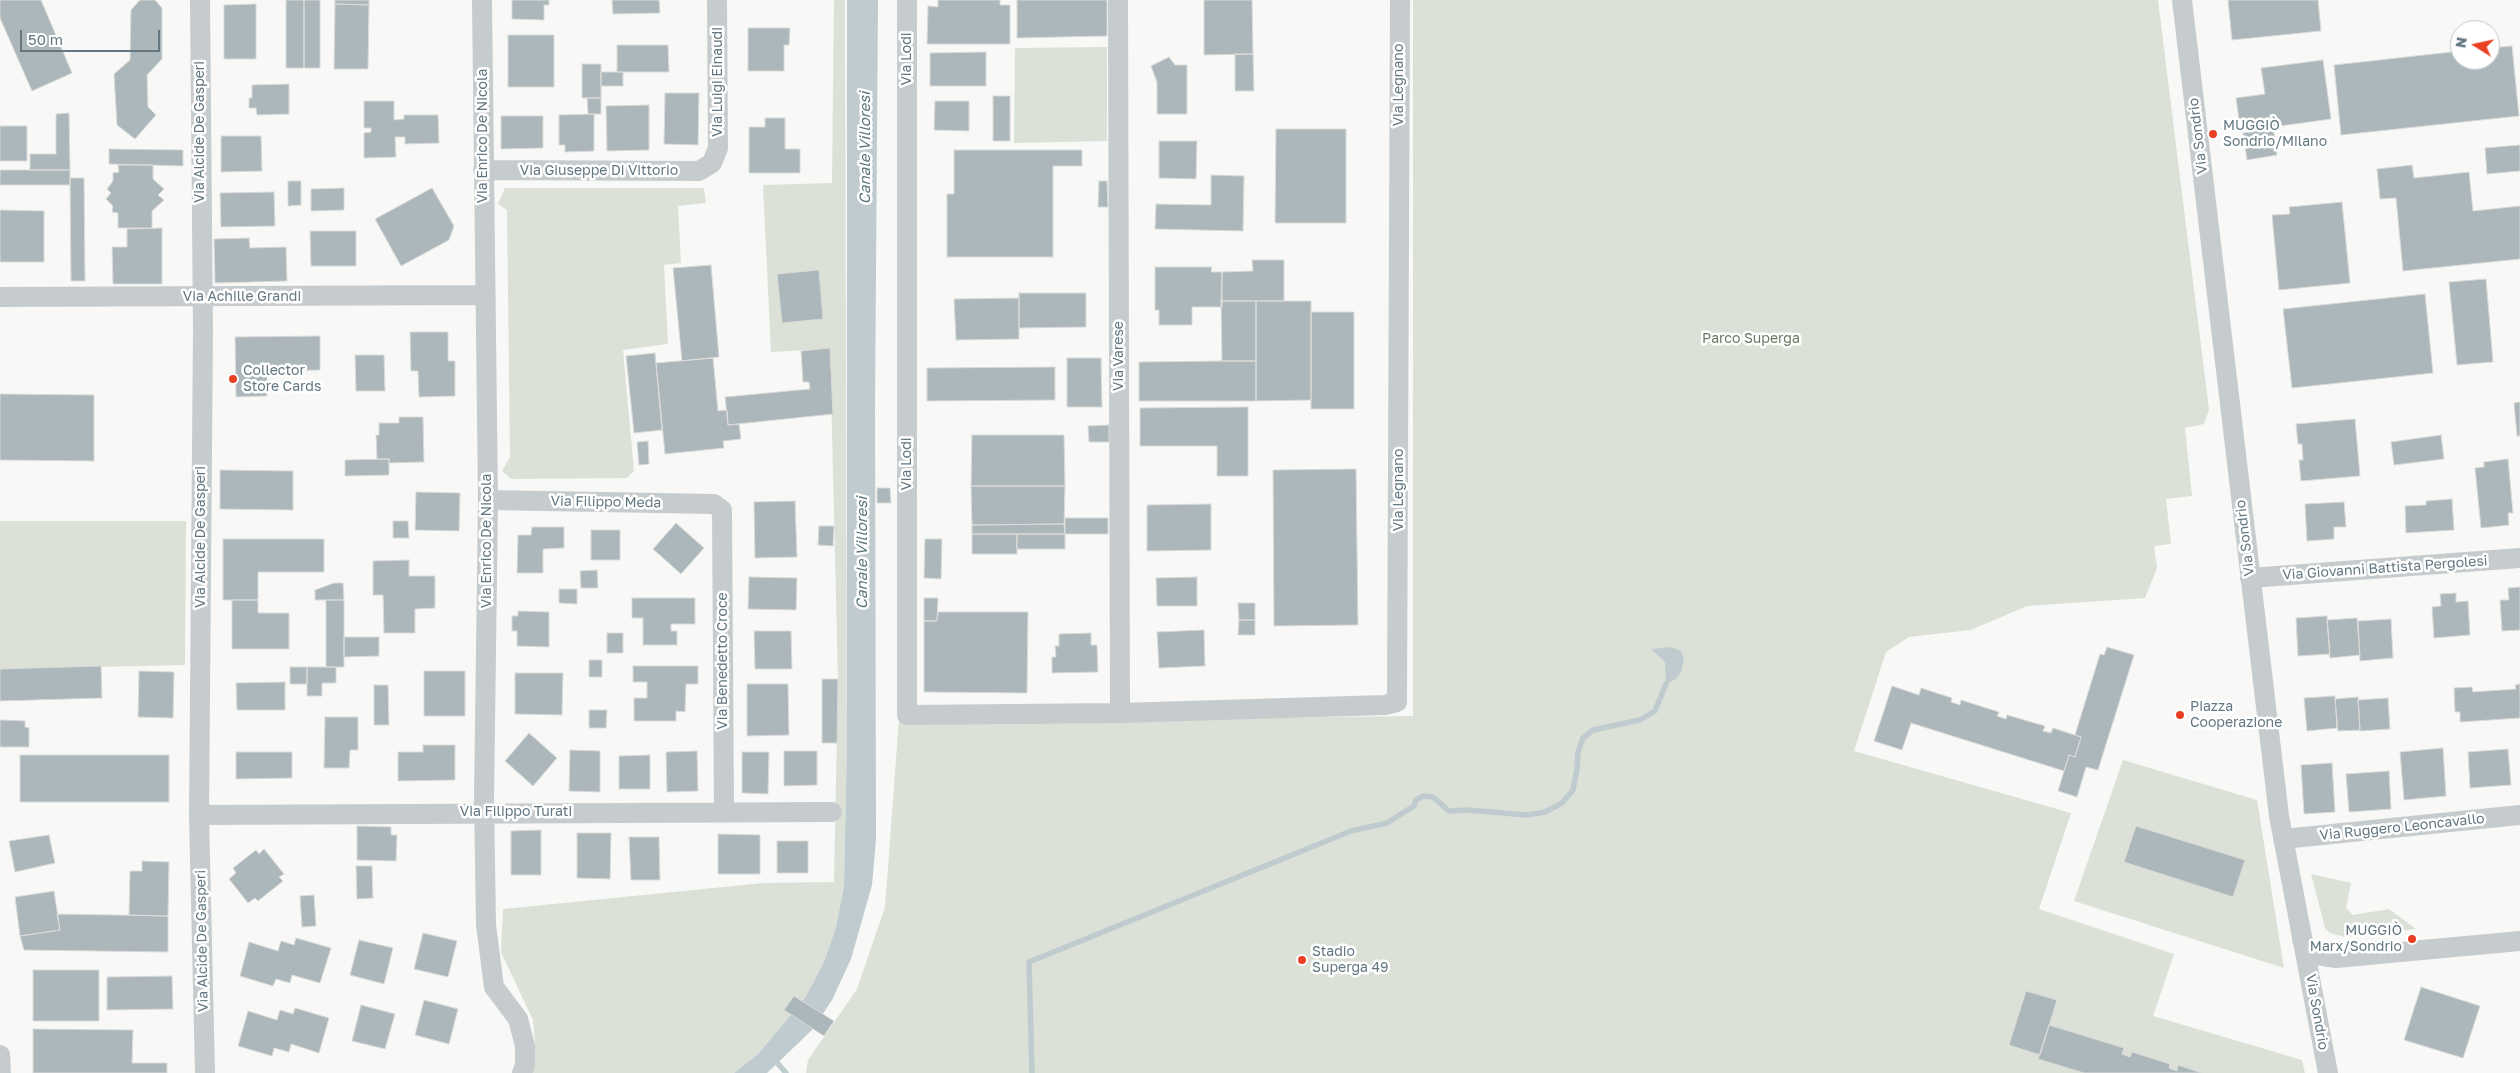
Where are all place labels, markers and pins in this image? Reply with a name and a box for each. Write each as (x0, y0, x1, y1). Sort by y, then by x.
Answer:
place label: MUGGIÒ Sondrio/Milano (2223, 118, 2327, 150)
marker: MUGGIÒ Sondrio/Milano (2207, 128, 2219, 140)
place label: Collector Store Cards (243, 363, 321, 396)
marker: Collector Store Cards (227, 373, 239, 385)
place label: Piazza Cooperazione (2190, 699, 2282, 732)
marker: Piazza Cooperazione (2174, 709, 2186, 721)
place label: MUGGIÒ Marx/Sondrio (2310, 923, 2402, 956)
marker: MUGGIÒ Marx/Sondrio (2406, 933, 2418, 945)
place label: Stadio Superga 49 (1312, 944, 1389, 976)
marker: Stadio Superga 49 (1296, 954, 1308, 966)

